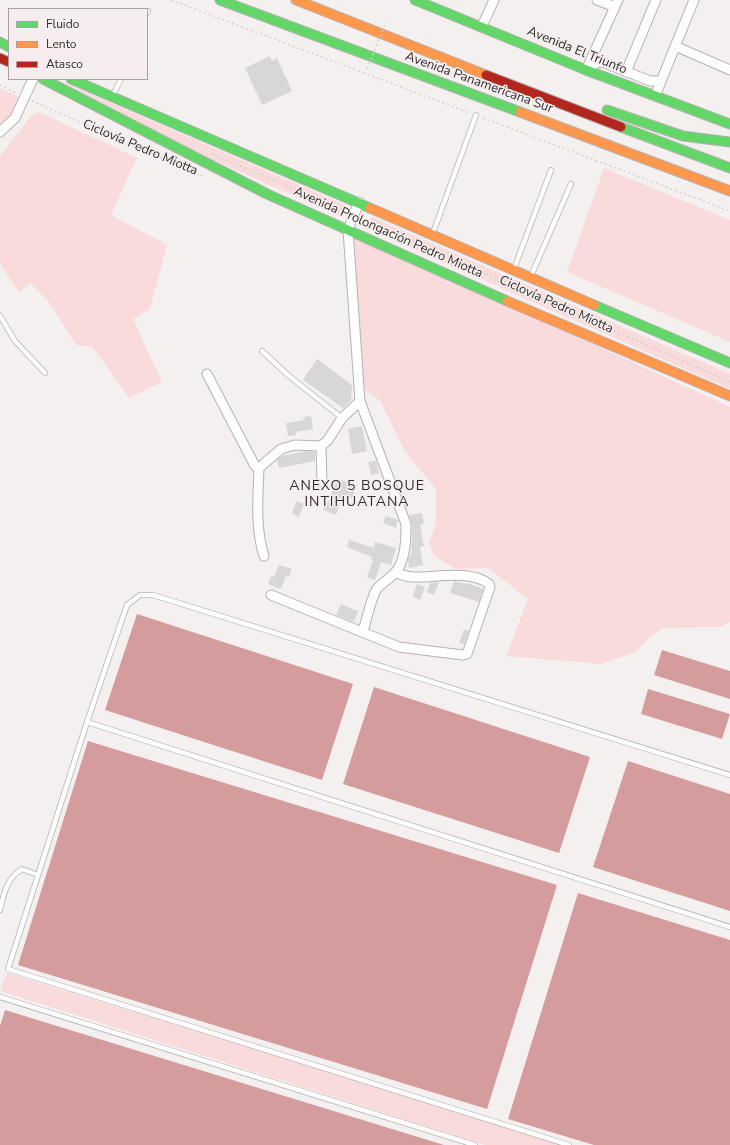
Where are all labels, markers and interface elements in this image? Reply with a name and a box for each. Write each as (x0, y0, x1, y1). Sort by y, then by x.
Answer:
legend (8, 8, 148, 80)
text: Fluido (46, 16, 79, 32)
street label: Avenida El Triunfo (525, 24, 629, 78)
text: Lento (46, 36, 76, 52)
street label: Avenida Panamericana Sur (403, 49, 555, 117)
text: Atasco (46, 56, 83, 72)
street label: Ciclovía Pedro Miotta (80, 117, 200, 179)
street label: Avenida Prolongación Pedro Miotta (291, 184, 485, 282)
street label: Ciclovía Pedro Miotta (496, 273, 616, 337)
district label: ANEXO 5 BOSQUE INTIHUATANA (289, 479, 425, 512)

